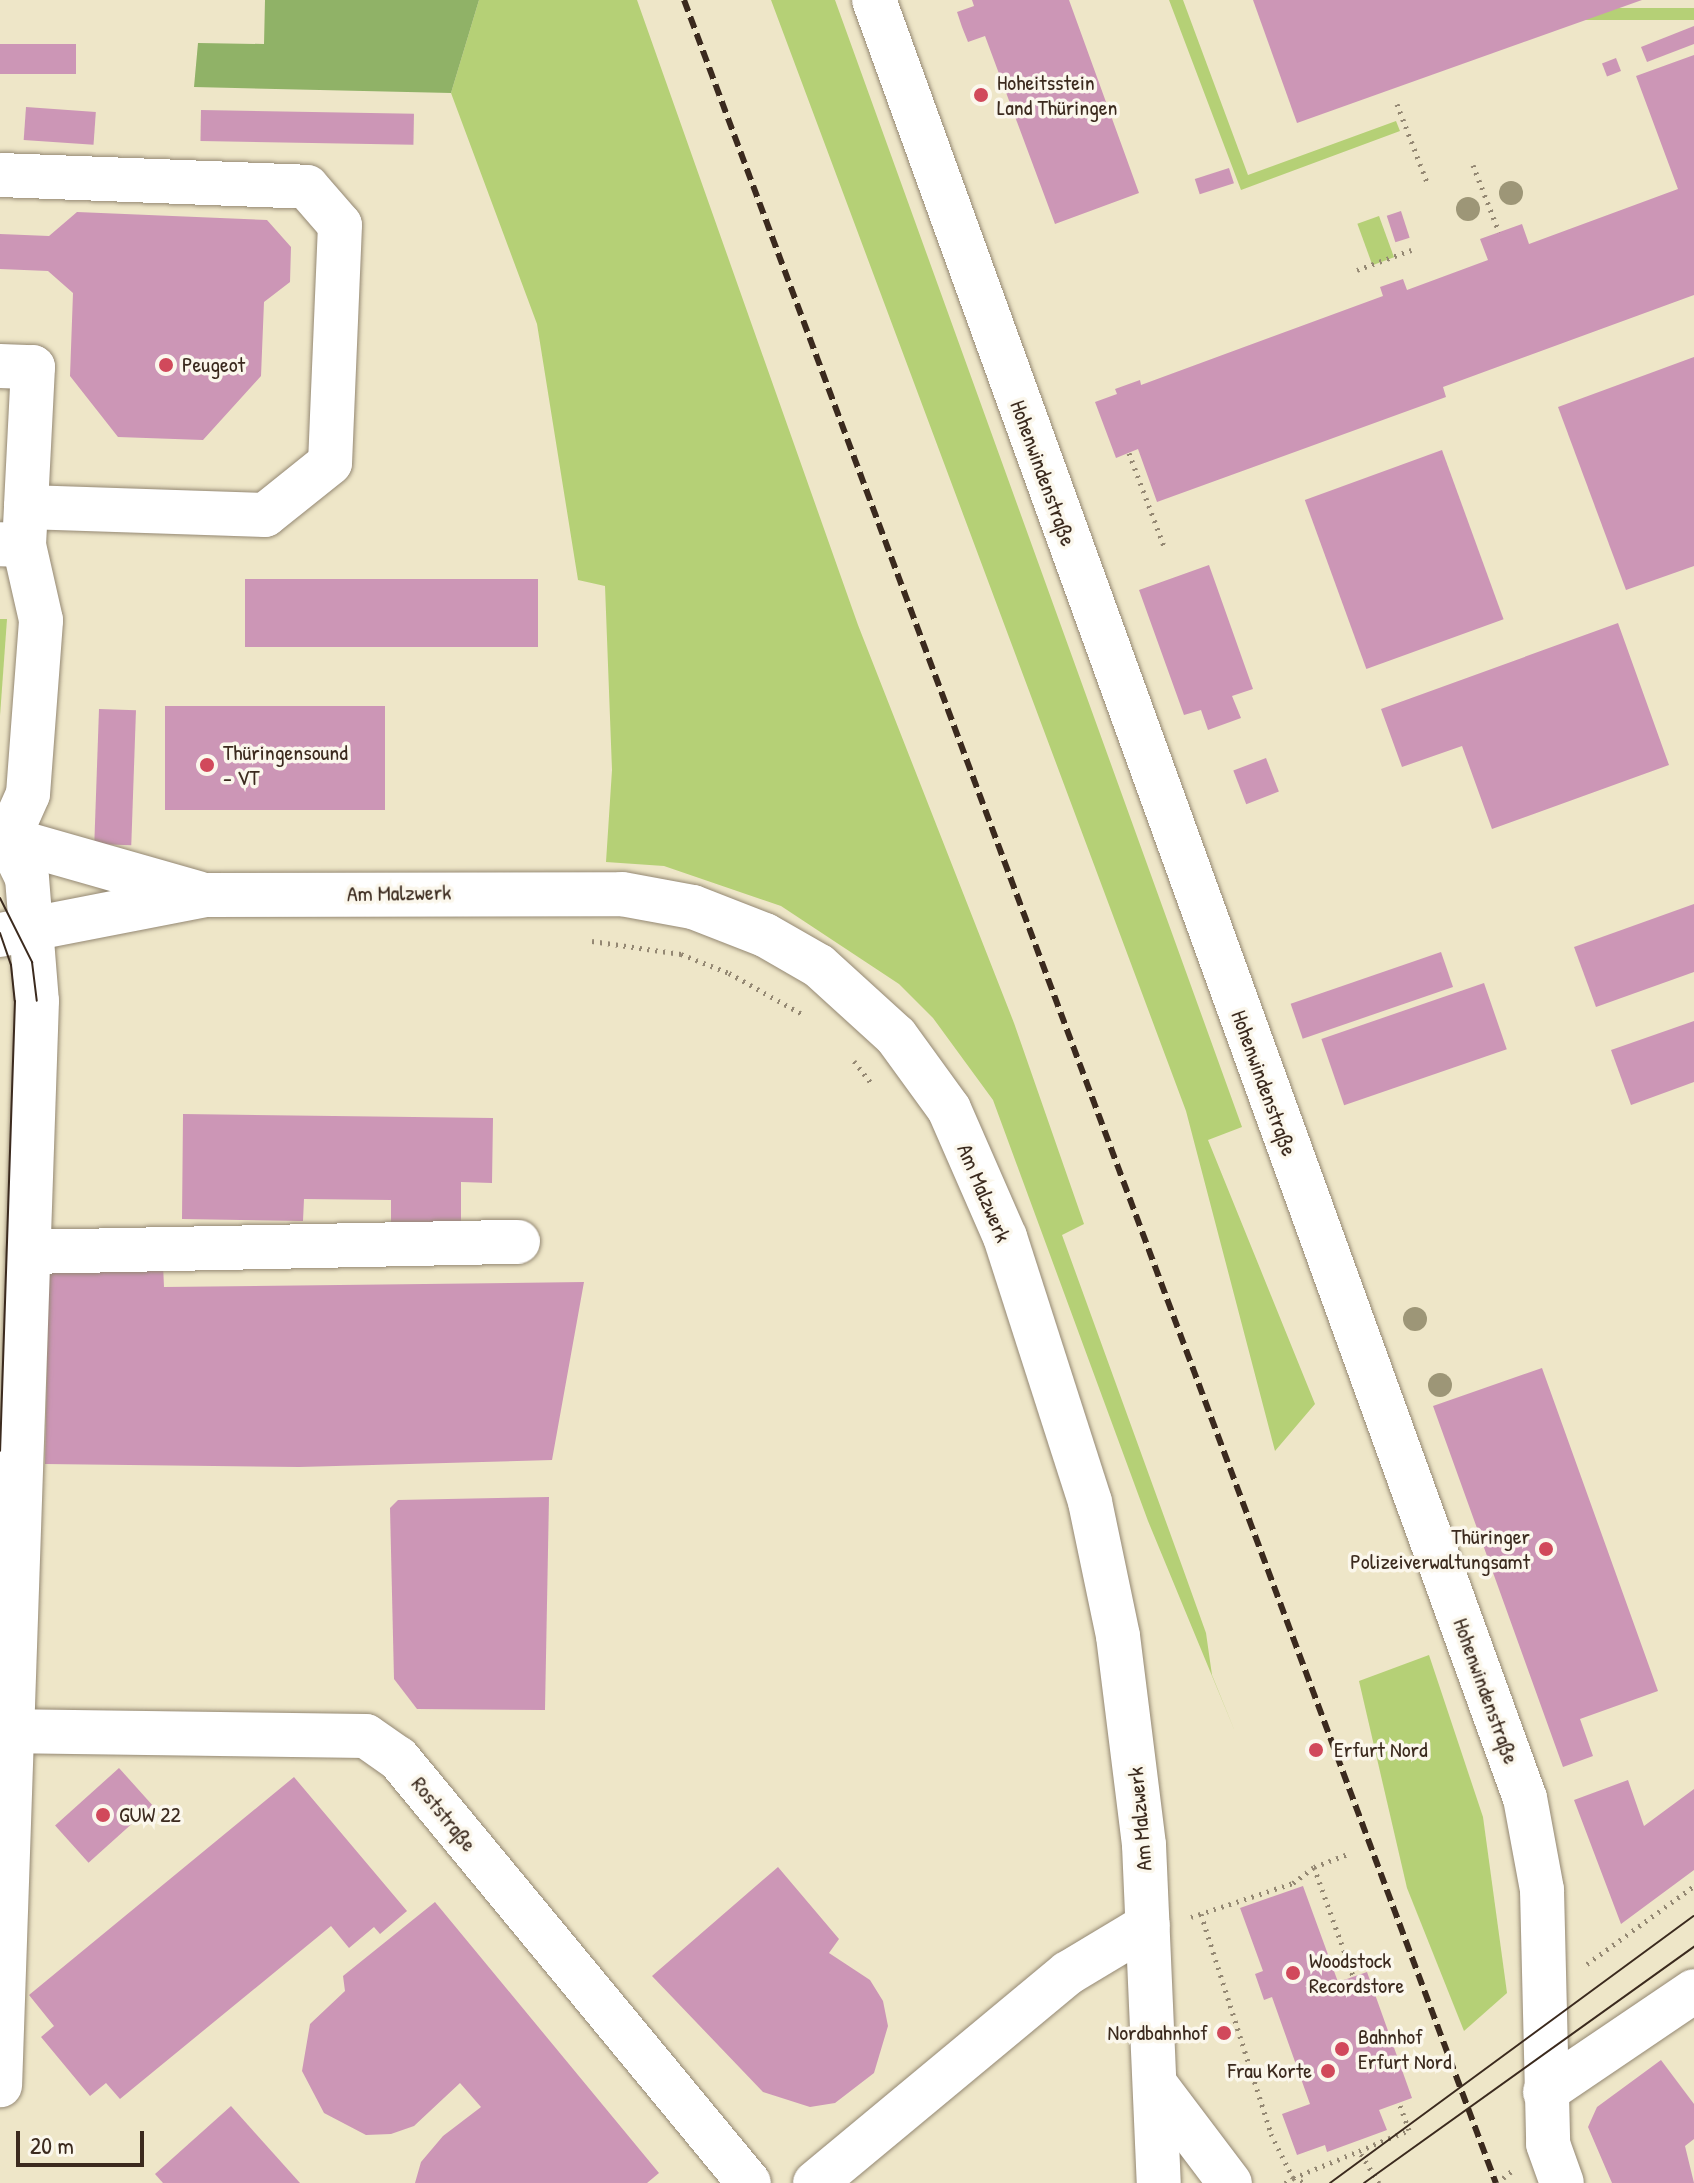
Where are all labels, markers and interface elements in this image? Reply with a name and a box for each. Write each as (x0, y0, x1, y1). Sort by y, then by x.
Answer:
place label: Hoheitsstein Land Thüringen (997, 69, 1118, 120)
marker: Hoheitsstein Land Thüringen (972, 86, 990, 104)
place label: Peugeot (182, 352, 245, 378)
marker: Peugeot (157, 356, 175, 374)
street label: Hohenwindenstraße (1004, 397, 1082, 549)
place label: Thüringensound - VT (223, 739, 348, 790)
marker: Thüringensound - VT (198, 756, 216, 774)
street label: Am Malzwerk (347, 879, 451, 907)
street label: Hohenwindenstraße (1225, 1007, 1303, 1159)
street label: Am Malzwerk (951, 1140, 1017, 1246)
place label: Thüringer Polizeiverwaltungsamt (1350, 1523, 1530, 1574)
marker: Thüringer Polizeiverwaltungsamt (1537, 1540, 1555, 1558)
street label: Hohenwindenstraße (1447, 1615, 1525, 1767)
place label: Erfurt Nord (1334, 1737, 1428, 1763)
marker: Erfurt Nord (1305, 1739, 1327, 1761)
street label: Am Malzwerk (1122, 1766, 1158, 1872)
street label: Roststraße (406, 1771, 482, 1857)
place label: GUW 22 (119, 1802, 181, 1828)
marker: GUW 22 (94, 1806, 112, 1824)
place label: Woodstock Recordstore (1309, 1947, 1404, 1998)
marker: Woodstock Recordstore (1284, 1964, 1302, 1982)
place label: Nordbahnhof (1108, 2020, 1208, 2046)
place label: Bahnhof Erfurt Nord (1358, 2023, 1452, 2074)
marker: Nordbahnhof (1215, 2024, 1233, 2042)
marker: Bahnhof Erfurt Nord (1333, 2040, 1351, 2058)
place label: Frau Korte (1228, 2058, 1312, 2084)
marker: Frau Korte (1319, 2062, 1337, 2080)
scale bar (20, 2115, 148, 2165)
text: 20 m (30, 2129, 74, 2161)

